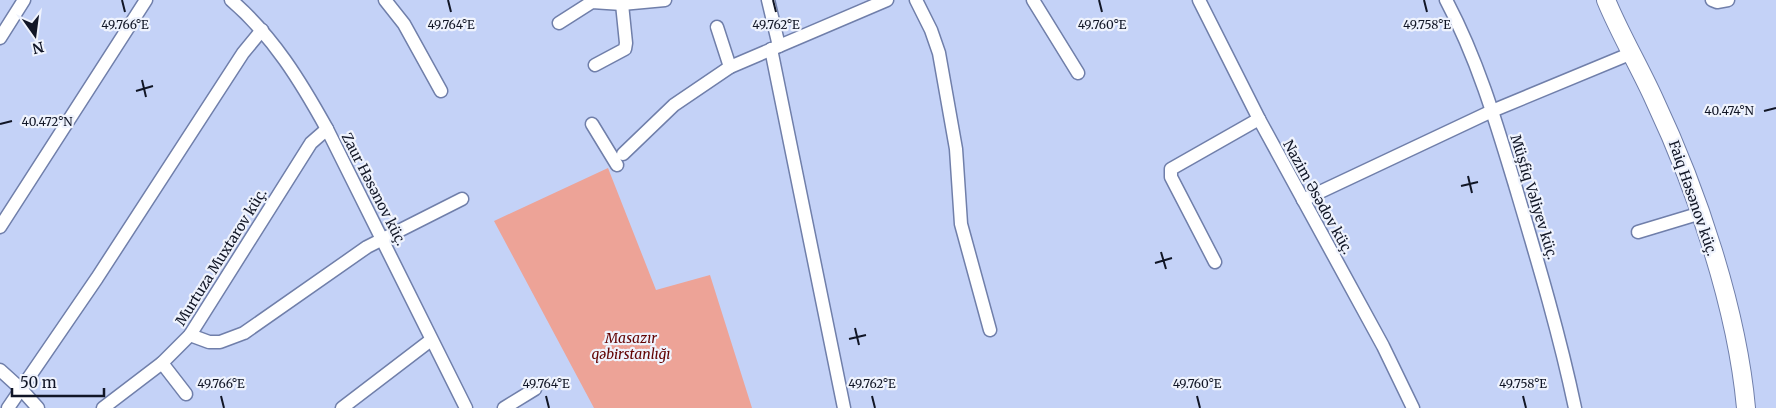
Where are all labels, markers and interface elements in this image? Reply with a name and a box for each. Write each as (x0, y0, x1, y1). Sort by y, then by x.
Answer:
north arrow (10, 10, 60, 60)
text: 49.766°E (101, 17, 149, 32)
text: 49.764°E (427, 17, 475, 32)
text: 49.762°E (752, 17, 800, 32)
text: 49.760°E (1078, 17, 1127, 32)
text: 49.758°E (1403, 17, 1451, 32)
text: N (31, 38, 46, 58)
text: 40.474°N (1704, 103, 1754, 118)
text: 40.472°N (21, 114, 73, 129)
street label: Zaur Həsənov küç. (338, 130, 410, 248)
street label: Müşfiq Vəliyev küç. (1506, 132, 1562, 262)
street label: Nazim Əsədov küç. (1279, 137, 1357, 257)
street label: Faiq Həsənov küç. (1665, 138, 1721, 258)
street label: Murtuza Muxtarov küç. (171, 185, 271, 329)
park label: Masazır qəbirstanlığı (592, 329, 671, 363)
scale bar (12, 366, 105, 398)
text: 50 m (20, 373, 57, 392)
text: 49.766°E (197, 376, 245, 391)
text: 49.764°E (522, 376, 570, 391)
text: 49.762°E (848, 376, 896, 391)
text: 49.760°E (1173, 376, 1222, 391)
text: 49.758°E (1499, 376, 1547, 391)

